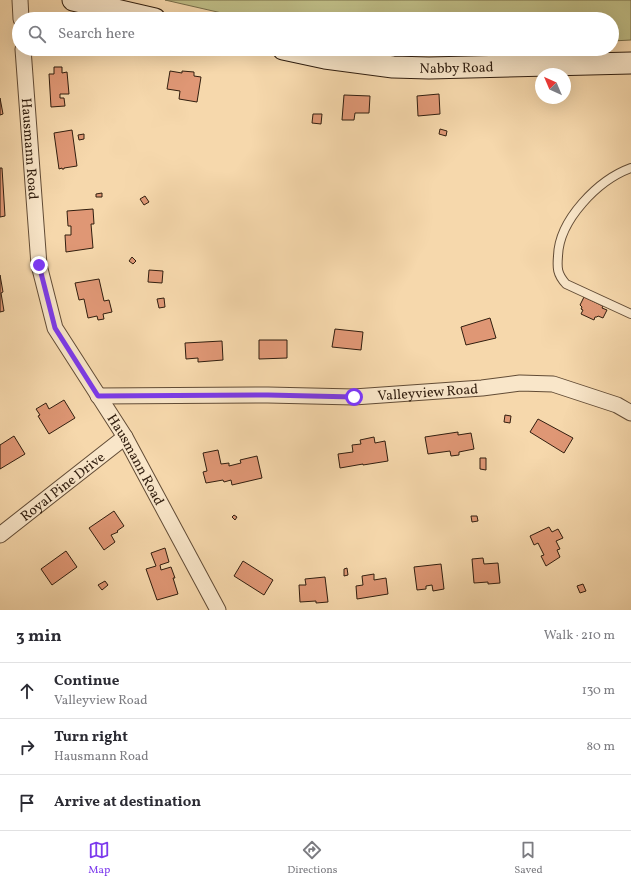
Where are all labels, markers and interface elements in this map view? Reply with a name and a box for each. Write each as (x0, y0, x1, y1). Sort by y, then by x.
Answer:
search box (12, 12, 619, 56)
icon: search (26, 23, 48, 45)
text: Search here (58, 24, 135, 45)
street label: Nabby Road (419, 58, 494, 79)
north arrow (535, 68, 571, 104)
street label: Hausmann Road (16, 97, 42, 200)
route end (30, 256, 48, 274)
street label: Valleyview Road (377, 380, 479, 406)
route start (345, 388, 363, 406)
street label: Hausmann Road (102, 411, 168, 509)
street label: Royal Pine Drive (17, 448, 110, 527)
text: 3 min (16, 625, 62, 648)
text: Walk · 210 m (544, 627, 615, 645)
text: Continue (54, 671, 119, 692)
icon: ahead (16, 680, 38, 702)
text: 130 m (582, 682, 615, 700)
text: Valleyview Road (54, 692, 148, 710)
text: Turn right (54, 727, 128, 748)
icon: right (16, 736, 38, 758)
text: 80 m (586, 738, 615, 756)
text: Hausmann Road (54, 748, 149, 766)
icon: arrive (16, 792, 38, 814)
text: Arrive at destination (54, 792, 201, 813)
tab: Map (88, 839, 110, 878)
tab: Directions (287, 839, 338, 878)
tab: Saved (514, 839, 543, 878)

